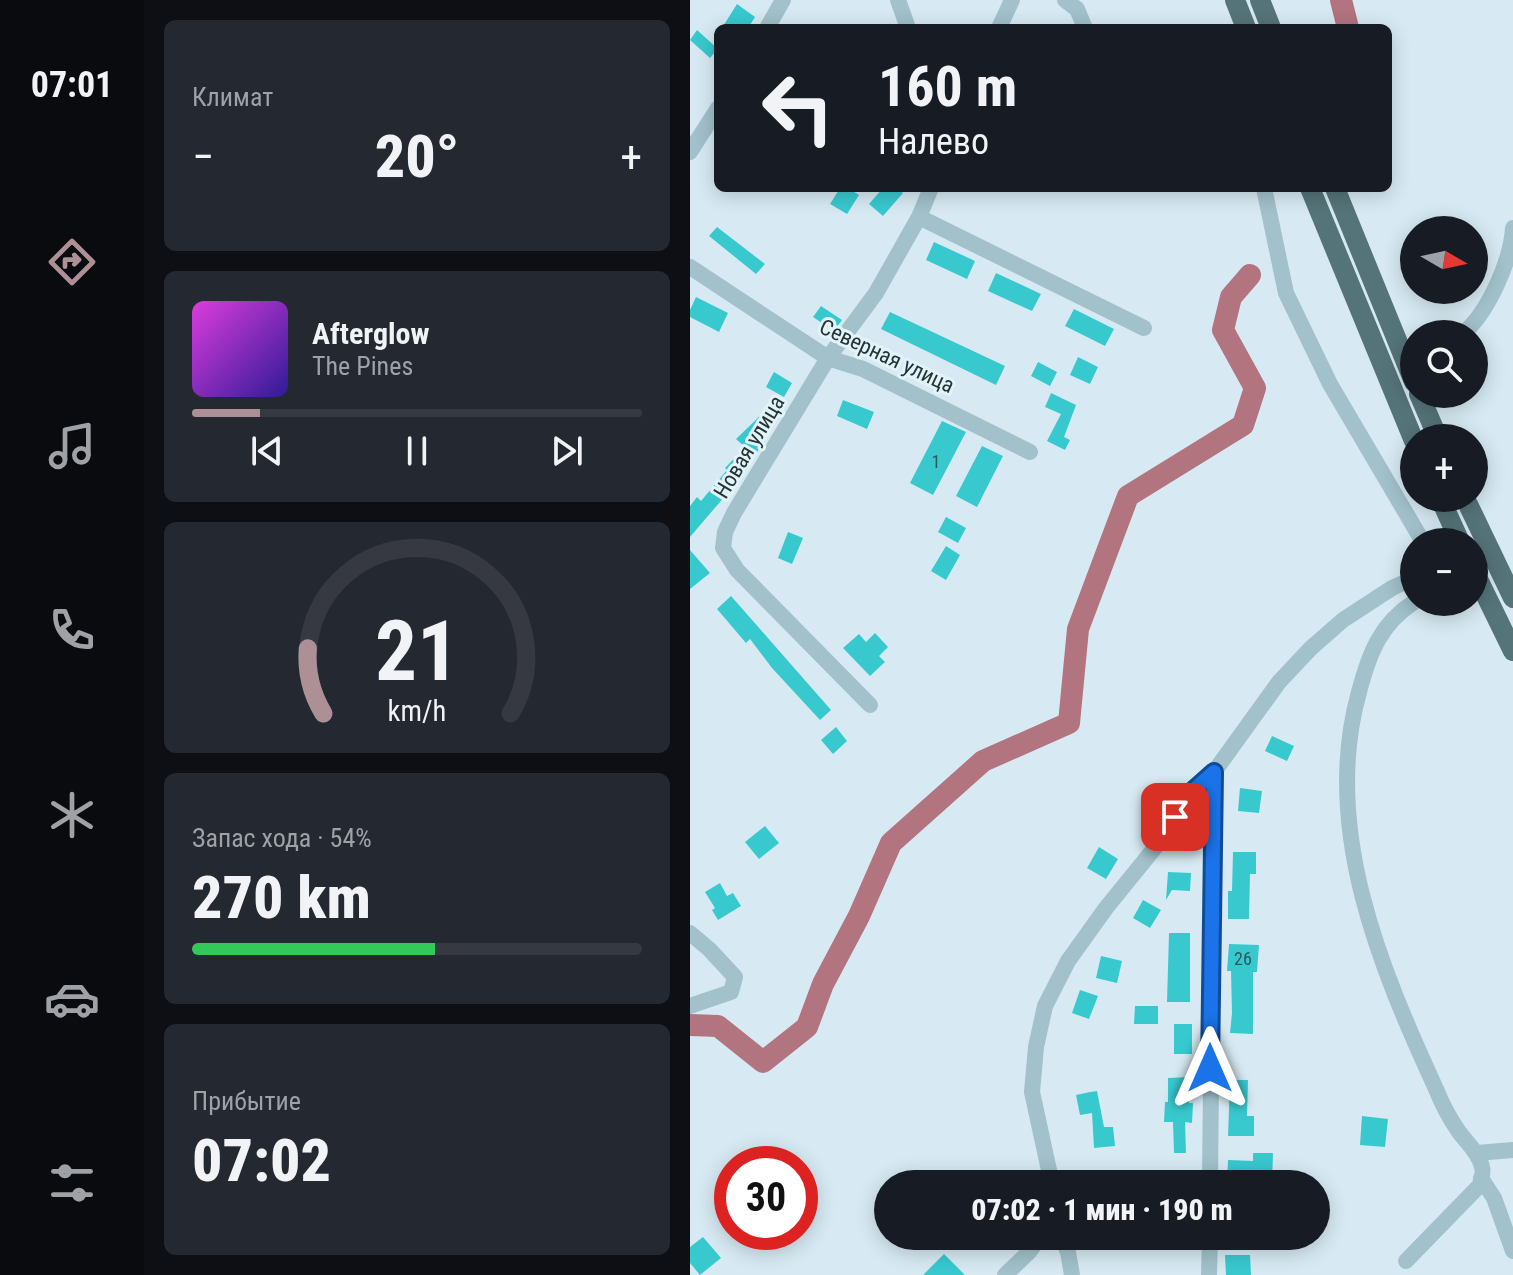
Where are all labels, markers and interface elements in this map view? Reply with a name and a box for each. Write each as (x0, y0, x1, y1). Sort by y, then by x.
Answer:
text: 160 m (878, 54, 1017, 120)
icon: left (746, 56, 850, 160)
text: 07:01 (31, 64, 113, 106)
text: Климат (192, 82, 273, 112)
text: 20° (375, 121, 459, 192)
text: Налево (878, 121, 989, 163)
text: − (192, 131, 214, 183)
text: + (620, 131, 642, 183)
north arrow (1400, 216, 1488, 304)
map controls (1400, 216, 1488, 616)
icon: directions (44, 234, 100, 290)
street label: Северная улица (816, 314, 958, 398)
text: Afterglow (312, 316, 430, 351)
button: search (1400, 320, 1488, 408)
text: The Pines (312, 351, 413, 381)
street label: Новая улица (709, 391, 789, 503)
icon: music (44, 418, 100, 474)
button: + (1400, 424, 1488, 512)
icon: previous (245, 429, 289, 473)
icon: pause (395, 429, 439, 473)
icon: next (545, 429, 589, 473)
house number: 1 (932, 451, 940, 472)
button: − (1400, 528, 1488, 616)
icon: phone (44, 602, 100, 658)
text: 21 (375, 602, 459, 699)
text: km/h (388, 694, 446, 728)
pin (1141, 783, 1209, 851)
icon: climate (44, 787, 100, 843)
icon: arrive (1153, 795, 1197, 839)
text: Запас хода · 54% (192, 823, 372, 853)
text: 270 km (192, 862, 371, 933)
house number: 26 (1234, 948, 1252, 969)
icon: car (44, 971, 100, 1027)
position arrow (1168, 1026, 1252, 1110)
text: Прибытие (192, 1086, 301, 1116)
text: 07:02 (192, 1125, 331, 1196)
speed limit sign: 30 (714, 1146, 818, 1250)
icon: filters (44, 1155, 100, 1211)
text: 07:02 · 1 мин · 190 m (971, 1192, 1233, 1227)

